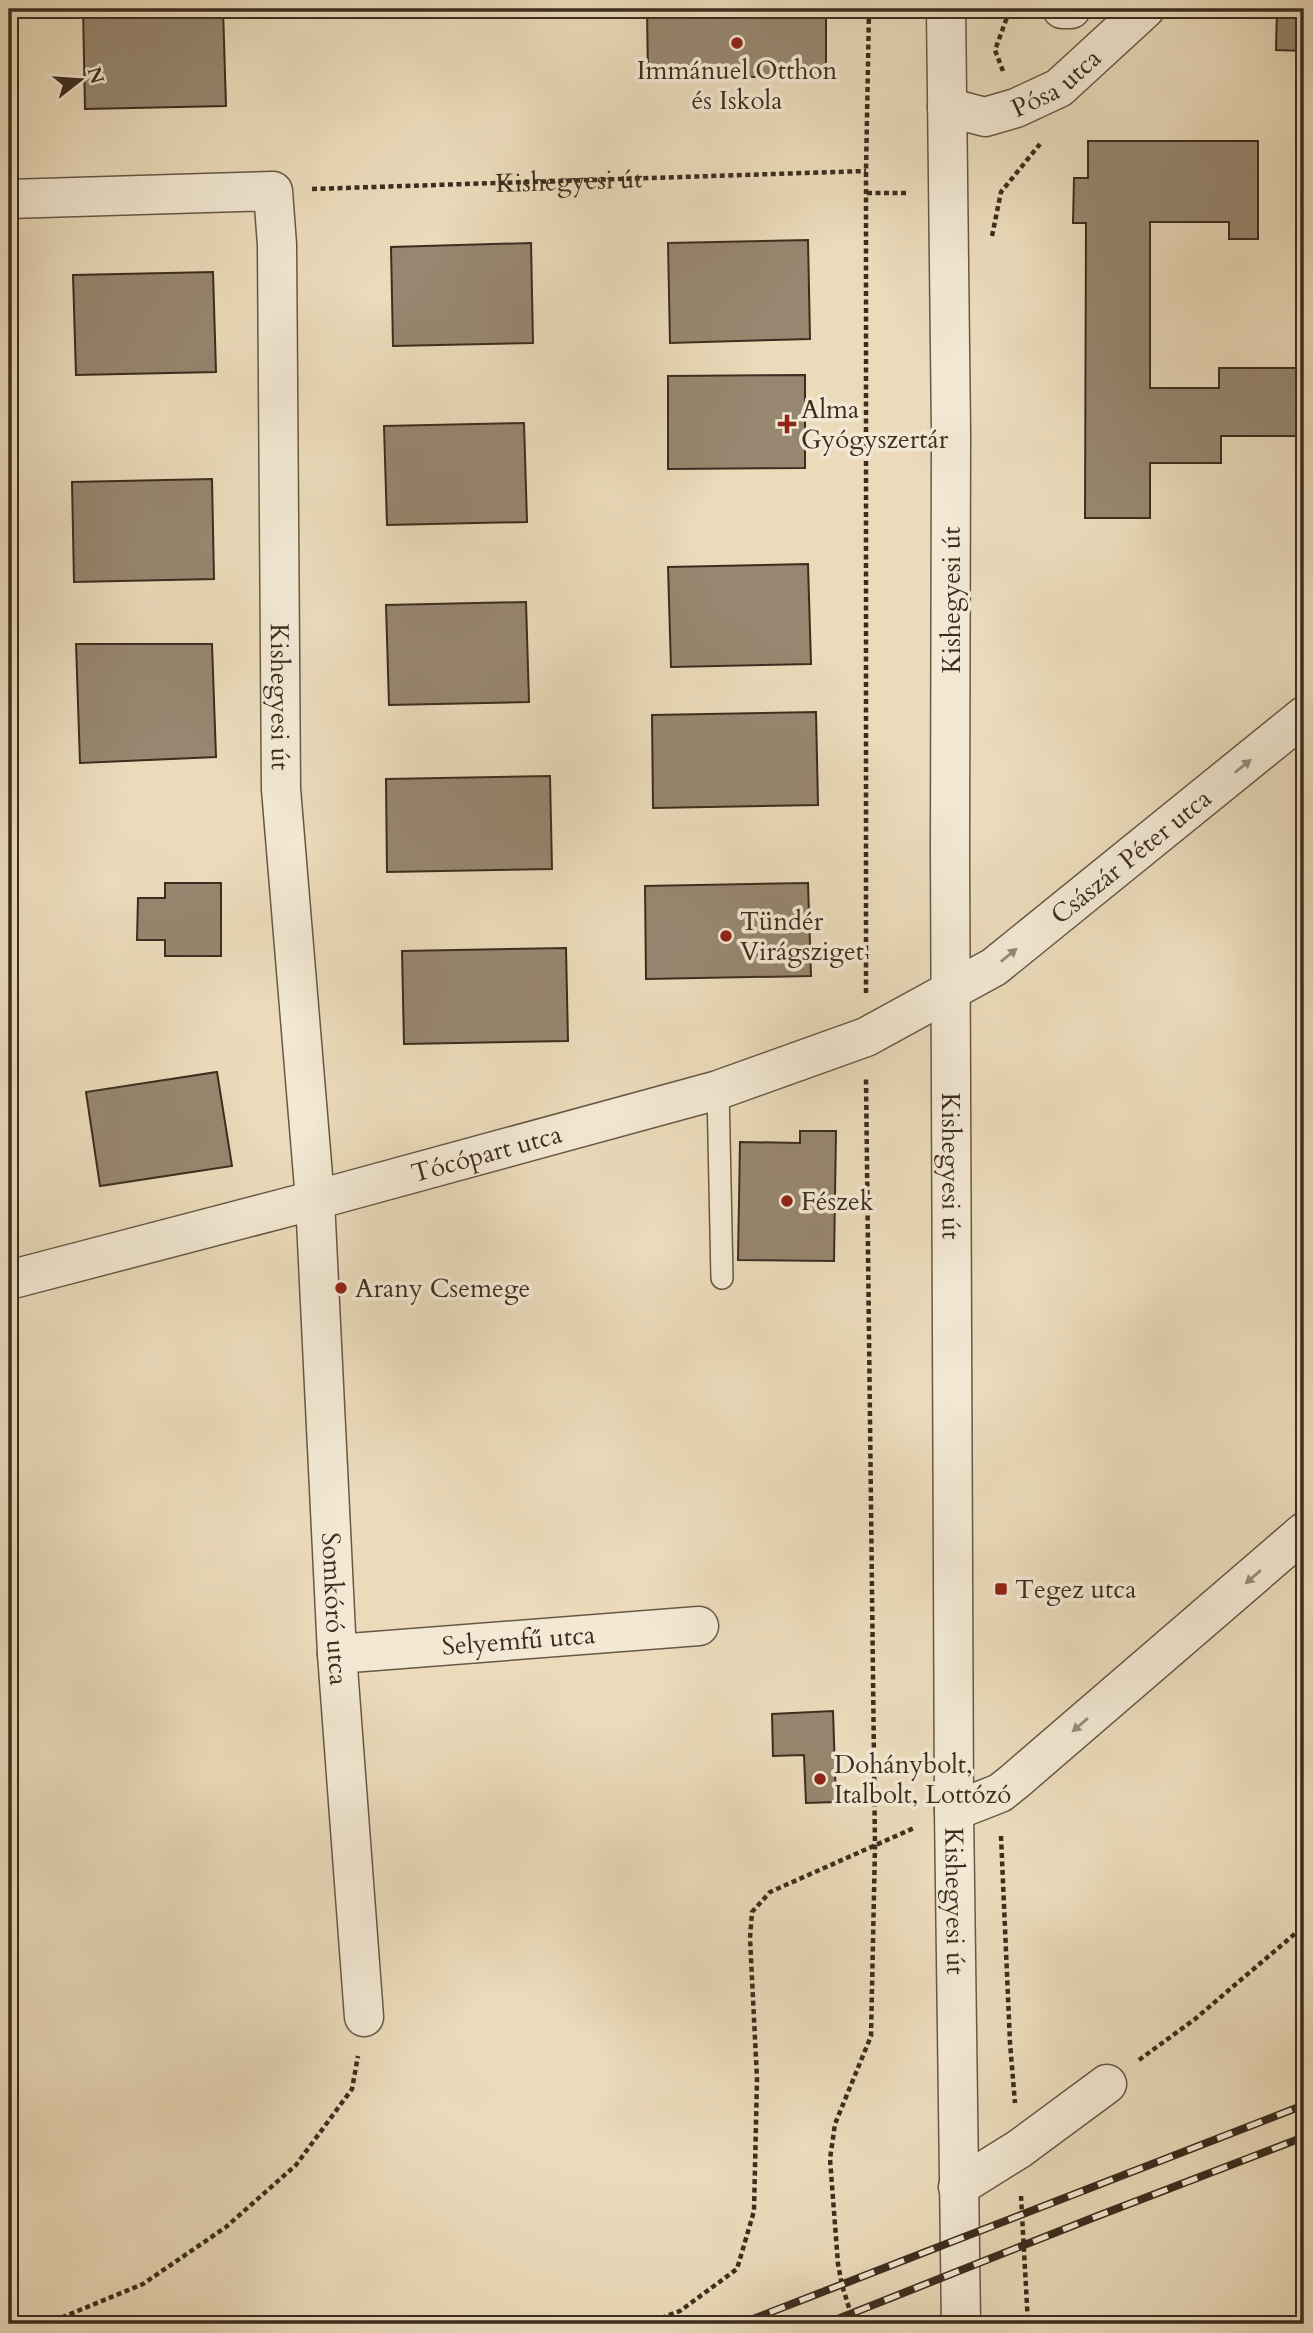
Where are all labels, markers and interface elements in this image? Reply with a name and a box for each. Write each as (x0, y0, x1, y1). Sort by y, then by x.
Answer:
marker: Immánuel Otthon és Iskola (729, 35, 745, 51)
street label: Pósa utca (1005, 41, 1108, 125)
north arrow (46, 46, 116, 116)
place label: Immánuel Otthon és Iskola (637, 53, 837, 118)
text: N (80, 64, 110, 87)
street label: Kishegyesi út (495, 161, 643, 201)
place label: Alma Gyógyszertár (801, 392, 949, 457)
marker: Alma Gyógyszertár (779, 416, 795, 432)
street label: Kishegyesi út (934, 527, 969, 674)
street label: Kishegyesi út (262, 623, 298, 770)
one-way arrow (1234, 758, 1252, 773)
street label: Császár Péter utca (1043, 781, 1218, 932)
place label: Tündér Virágsziget (740, 904, 864, 969)
marker: Tündér Virágsziget (718, 928, 734, 944)
one-way arrow (1001, 948, 1018, 963)
street label: Kishegyesi út (934, 1092, 969, 1240)
street label: Tócópart utca (407, 1116, 566, 1190)
place label: Fészek (801, 1184, 874, 1219)
marker: Fészek (779, 1193, 795, 1209)
place label: Arany Csemege (355, 1271, 530, 1306)
marker: Arany Csemege (333, 1280, 349, 1296)
street label: Somkóró utca (314, 1531, 357, 1687)
one-way arrow (1244, 1569, 1261, 1584)
place label: Tegez utca (1015, 1572, 1136, 1607)
marker: Tegez utca (993, 1581, 1009, 1597)
street label: Selyemfű utca (440, 1617, 596, 1663)
one-way arrow (1071, 1717, 1089, 1733)
place label: Dohánybolt, Italbolt, Lottózó (834, 1747, 1011, 1812)
marker: Dohánybolt, Italbolt, Lottózó (812, 1771, 828, 1787)
street label: Kishegyesi út (937, 1827, 974, 1975)

